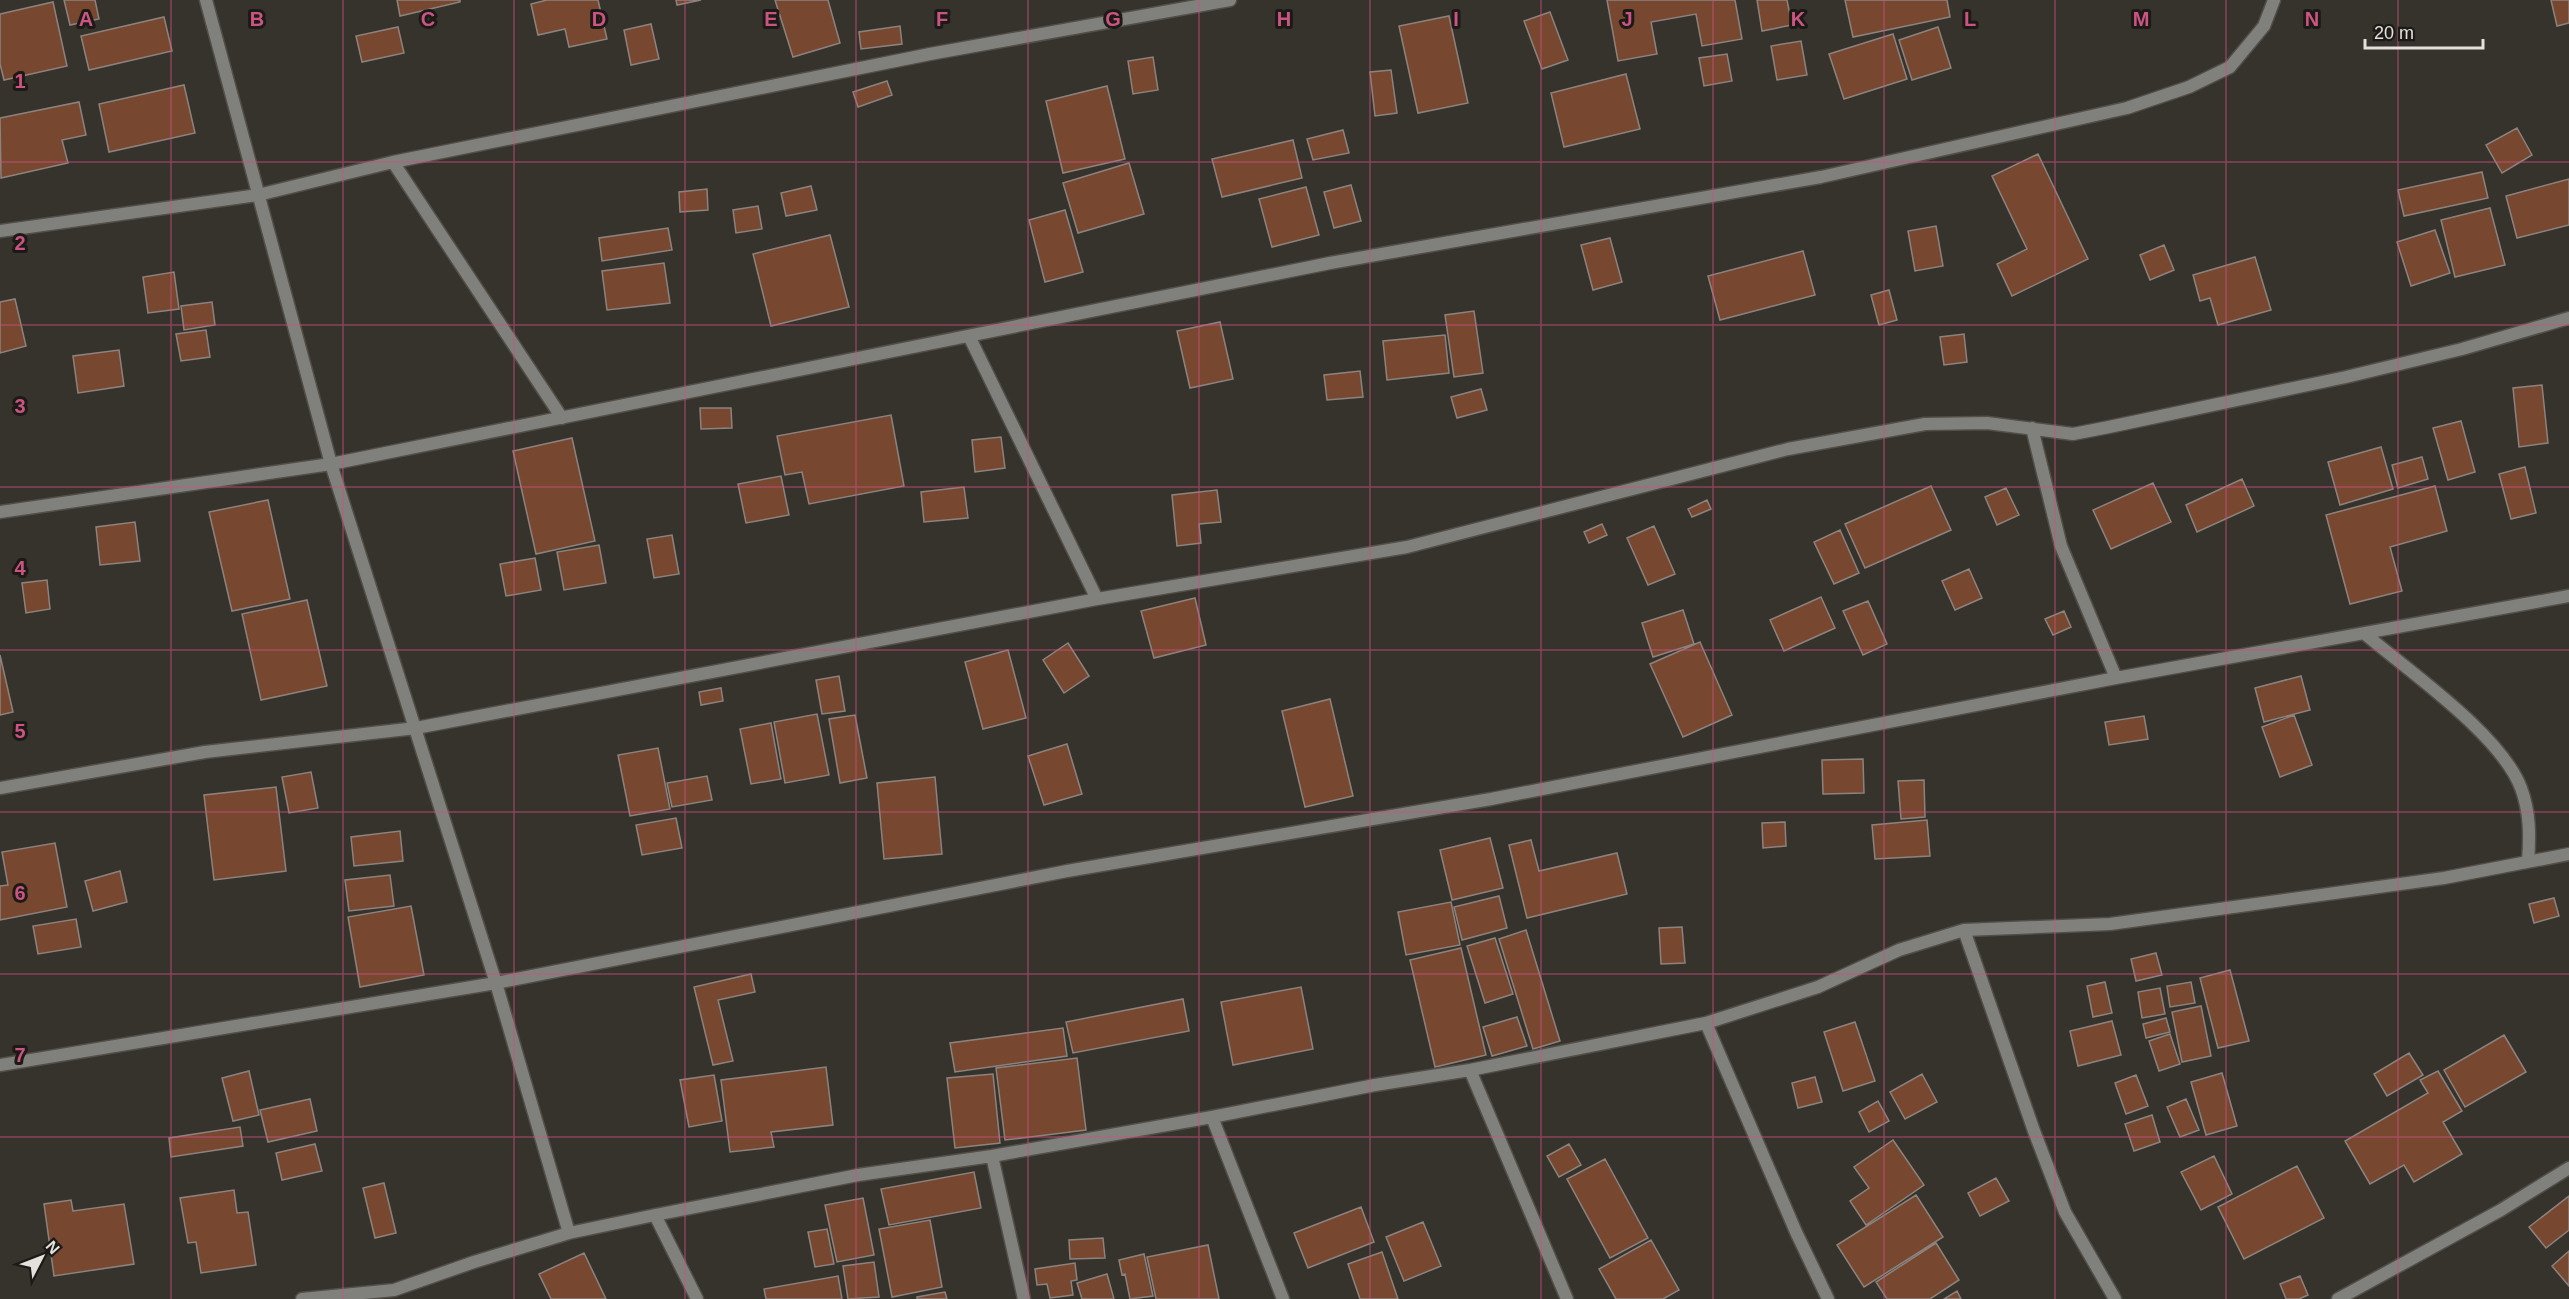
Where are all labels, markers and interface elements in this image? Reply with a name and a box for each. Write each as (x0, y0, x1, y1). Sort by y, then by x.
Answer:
text: A (79, 8, 93, 30)
text: B (250, 8, 264, 30)
text: C (421, 8, 435, 30)
text: D (592, 8, 606, 30)
text: E (764, 8, 778, 30)
text: F (936, 8, 948, 30)
text: G (1105, 8, 1121, 30)
text: H (1277, 8, 1291, 30)
text: I (1453, 8, 1459, 30)
text: J (1621, 8, 1633, 30)
text: K (1791, 8, 1806, 30)
text: L (1964, 8, 1976, 30)
text: M (2133, 8, 2149, 30)
text: N (2305, 8, 2319, 30)
scale bar (2365, 12, 2484, 50)
text: 20 m (2374, 23, 2414, 43)
text: 1 (14, 70, 26, 92)
text: 2 (14, 232, 26, 254)
text: 3 (14, 395, 26, 417)
text: 4 (14, 557, 26, 579)
text: 5 (14, 720, 26, 742)
text: 6 (14, 882, 26, 904)
text: 7 (14, 1044, 26, 1066)
north arrow (12, 1227, 72, 1287)
text: N (43, 1237, 63, 1257)

